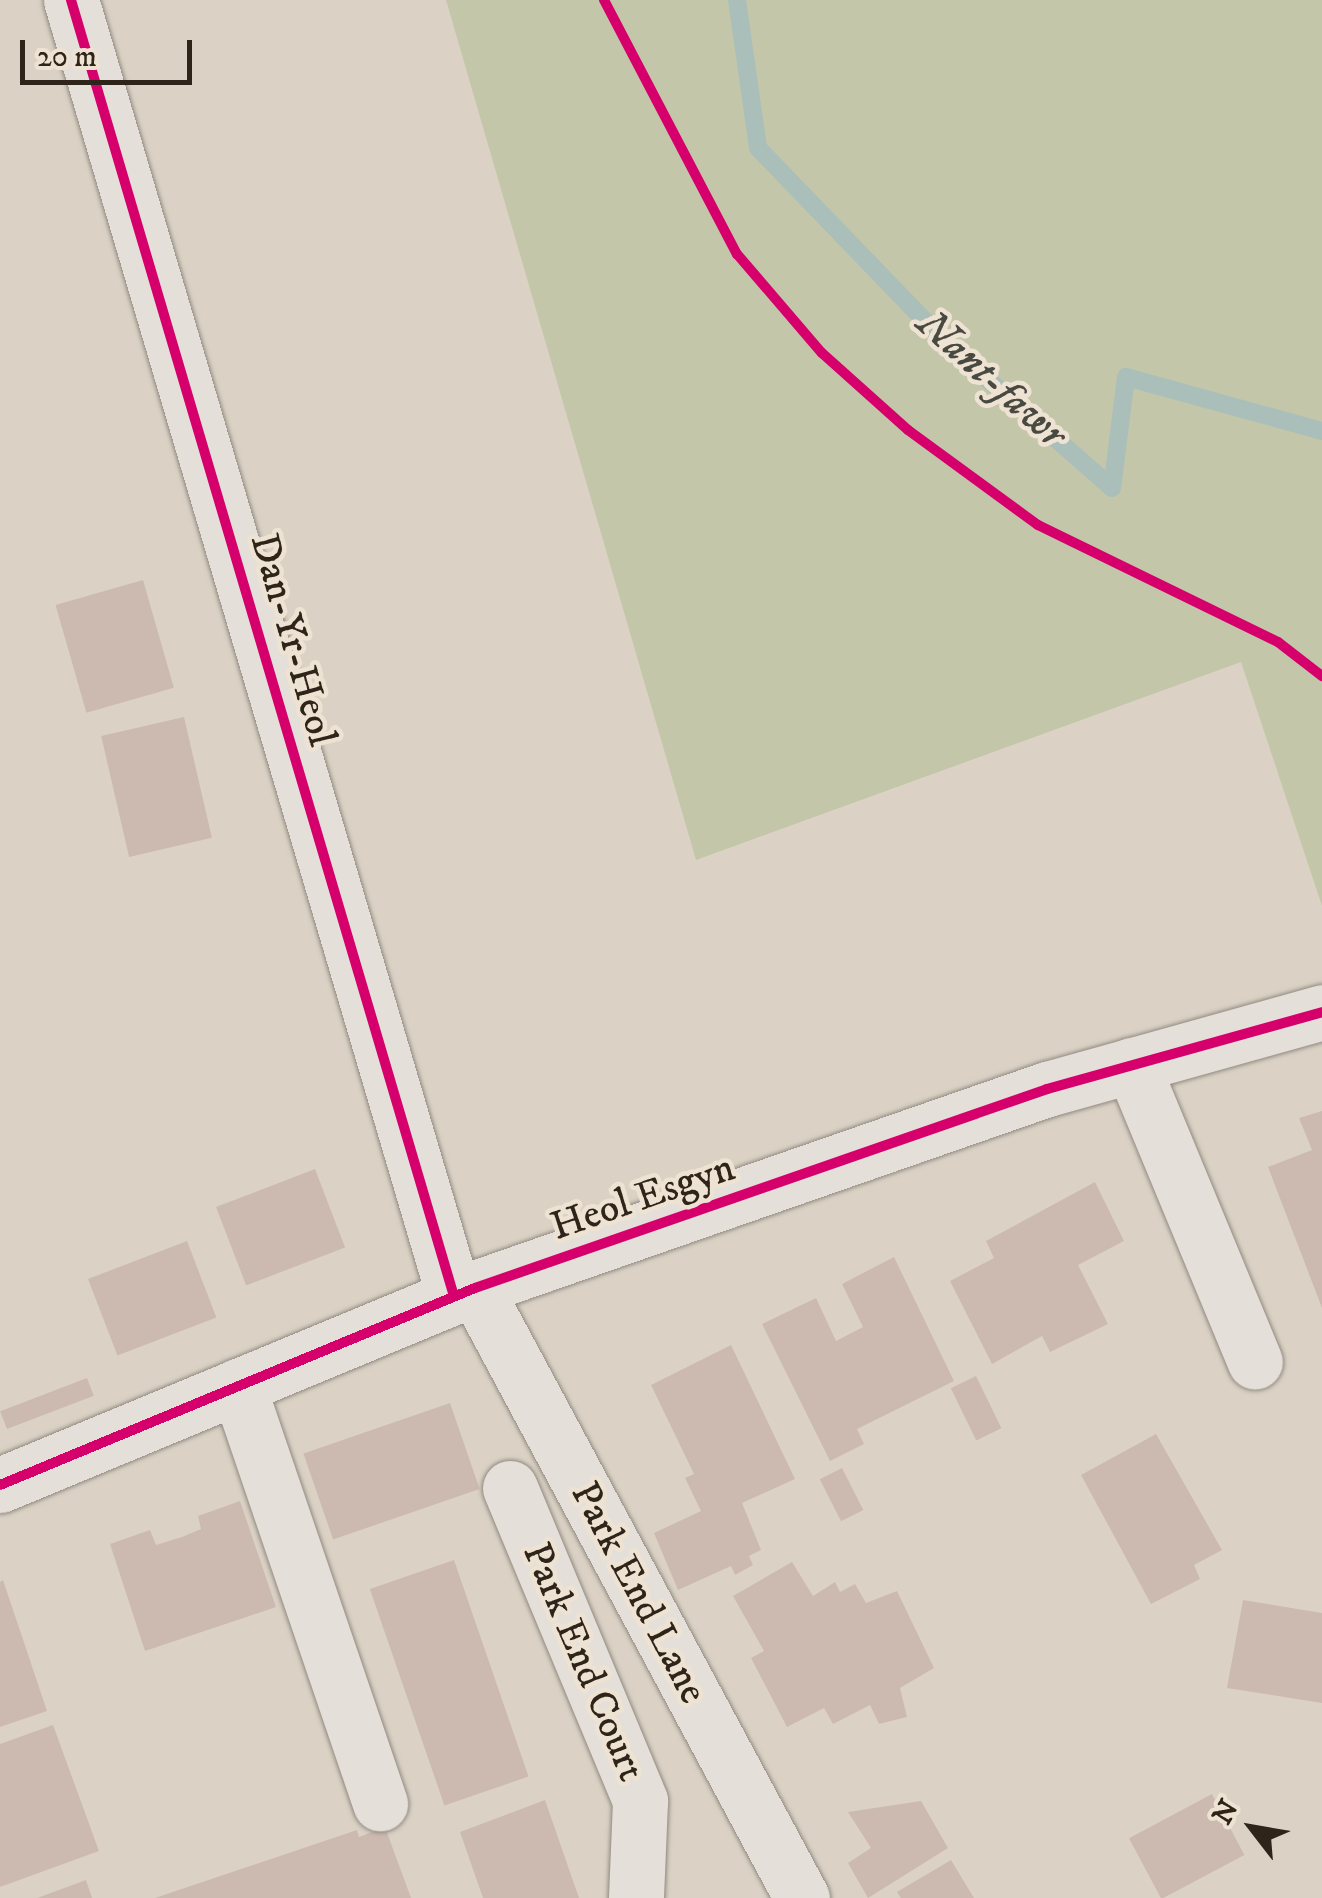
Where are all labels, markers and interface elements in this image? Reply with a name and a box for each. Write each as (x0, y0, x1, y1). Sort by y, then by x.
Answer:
scale bar (25, 20, 198, 82)
text: 20 m (37, 39, 97, 76)
water label: Nant-fawr (906, 299, 1076, 459)
street label: Dan-Yr-Heol (239, 528, 345, 752)
street label: Heol Esgyn (545, 1144, 741, 1252)
street label: Park End Lane (560, 1474, 716, 1712)
street label: Park End Court (511, 1536, 655, 1788)
north arrow (1202, 1778, 1302, 1878)
text: N (1205, 1793, 1247, 1831)

